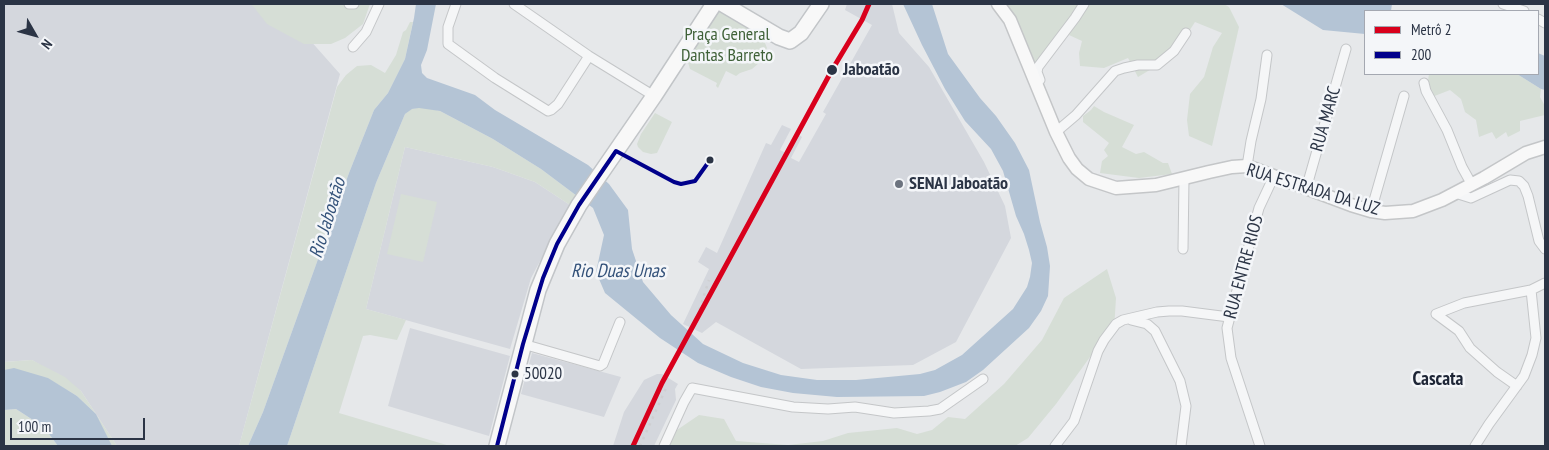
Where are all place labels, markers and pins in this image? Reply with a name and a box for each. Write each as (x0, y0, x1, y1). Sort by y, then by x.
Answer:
place label: Jaboatão (843, 59, 900, 81)
marker: Jaboatão (825, 63, 839, 77)
unlabelled marker (705, 155, 715, 165)
place label: SENAI Jaboatão (909, 173, 1008, 195)
marker: SENAI Jaboatão (893, 178, 905, 190)
place label: 50020 (524, 364, 562, 384)
marker: 50020 (510, 369, 520, 379)

